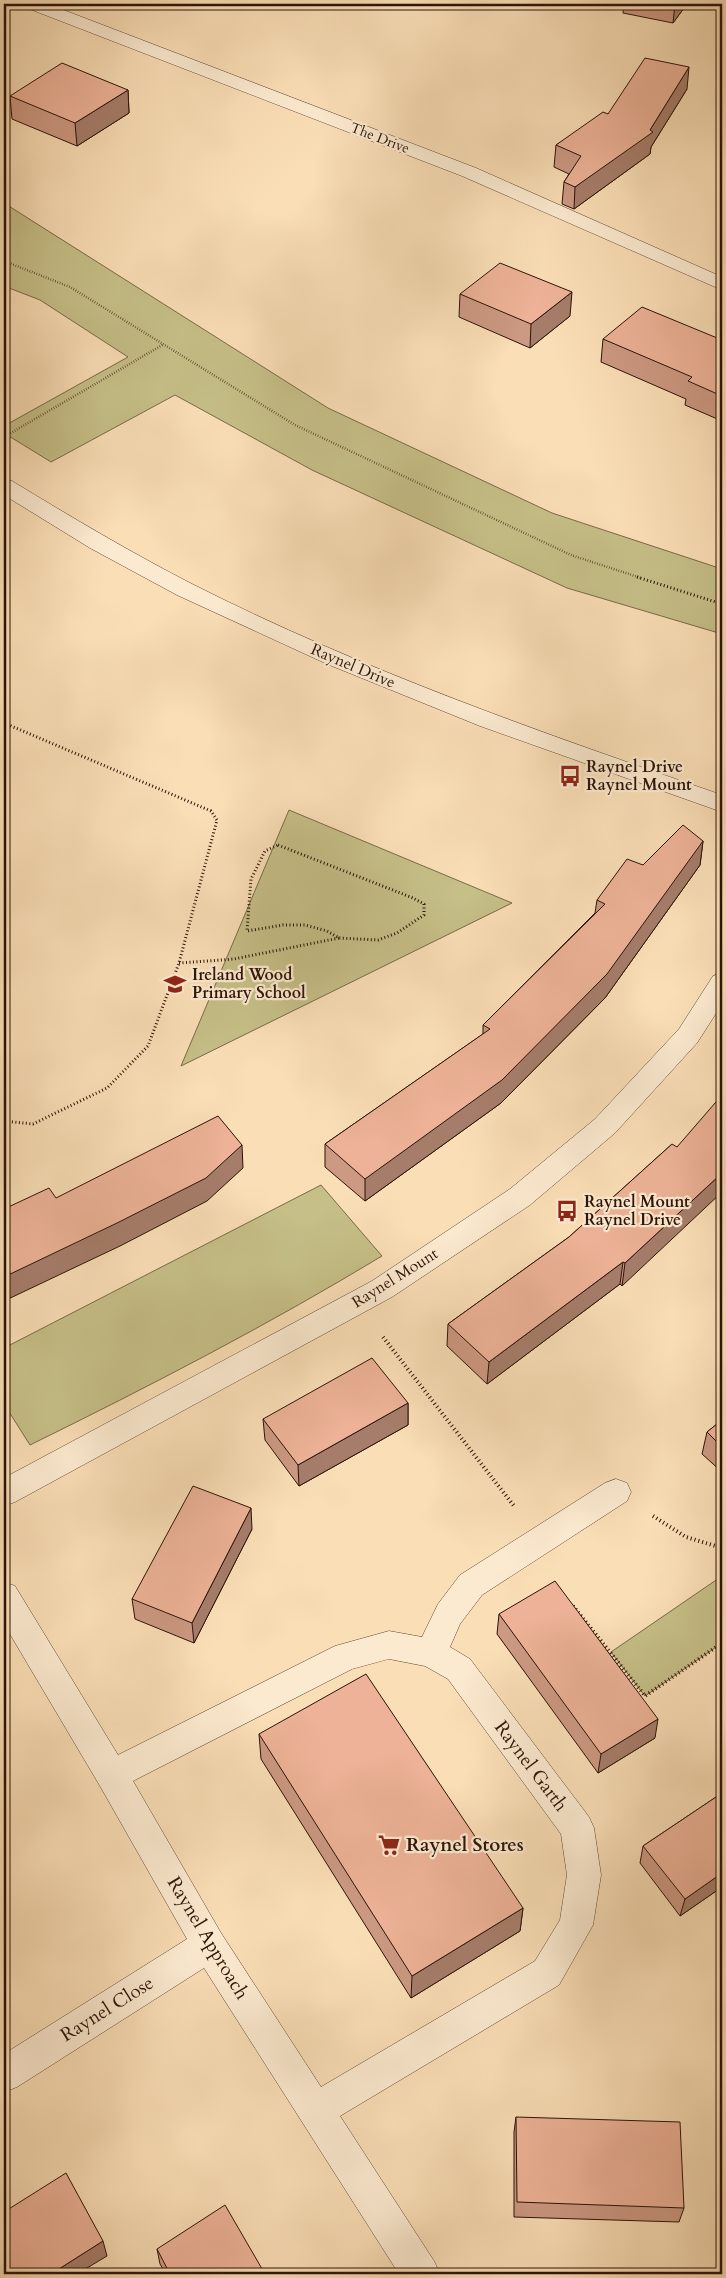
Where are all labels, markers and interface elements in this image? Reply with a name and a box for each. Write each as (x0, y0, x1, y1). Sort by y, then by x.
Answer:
street label: The Drive (348, 118, 412, 158)
street label: Raynel Drive (307, 638, 399, 694)
place label: Raynel Drive Raynel Mount (586, 756, 692, 796)
bus stop icon: Raynel Drive Raynel Mount (557, 763, 583, 789)
place label: Ireland Wood Primary School (192, 964, 306, 1004)
school or university icon: Ireland Wood Primary School (162, 971, 188, 997)
place label: Raynel Mount Raynel Drive (584, 1191, 690, 1231)
bus stop icon: Raynel Mount Raynel Drive (554, 1198, 580, 1224)
street label: Raynel Mount (348, 1243, 442, 1313)
street label: Raynel Garth (488, 1715, 574, 1817)
supermarket icon: Raynel Stores (376, 1832, 402, 1858)
place label: Raynel Stores (406, 1832, 524, 1858)
street label: Raynel Approach (161, 1872, 255, 2005)
street label: Raynel Close (55, 1970, 159, 2048)

